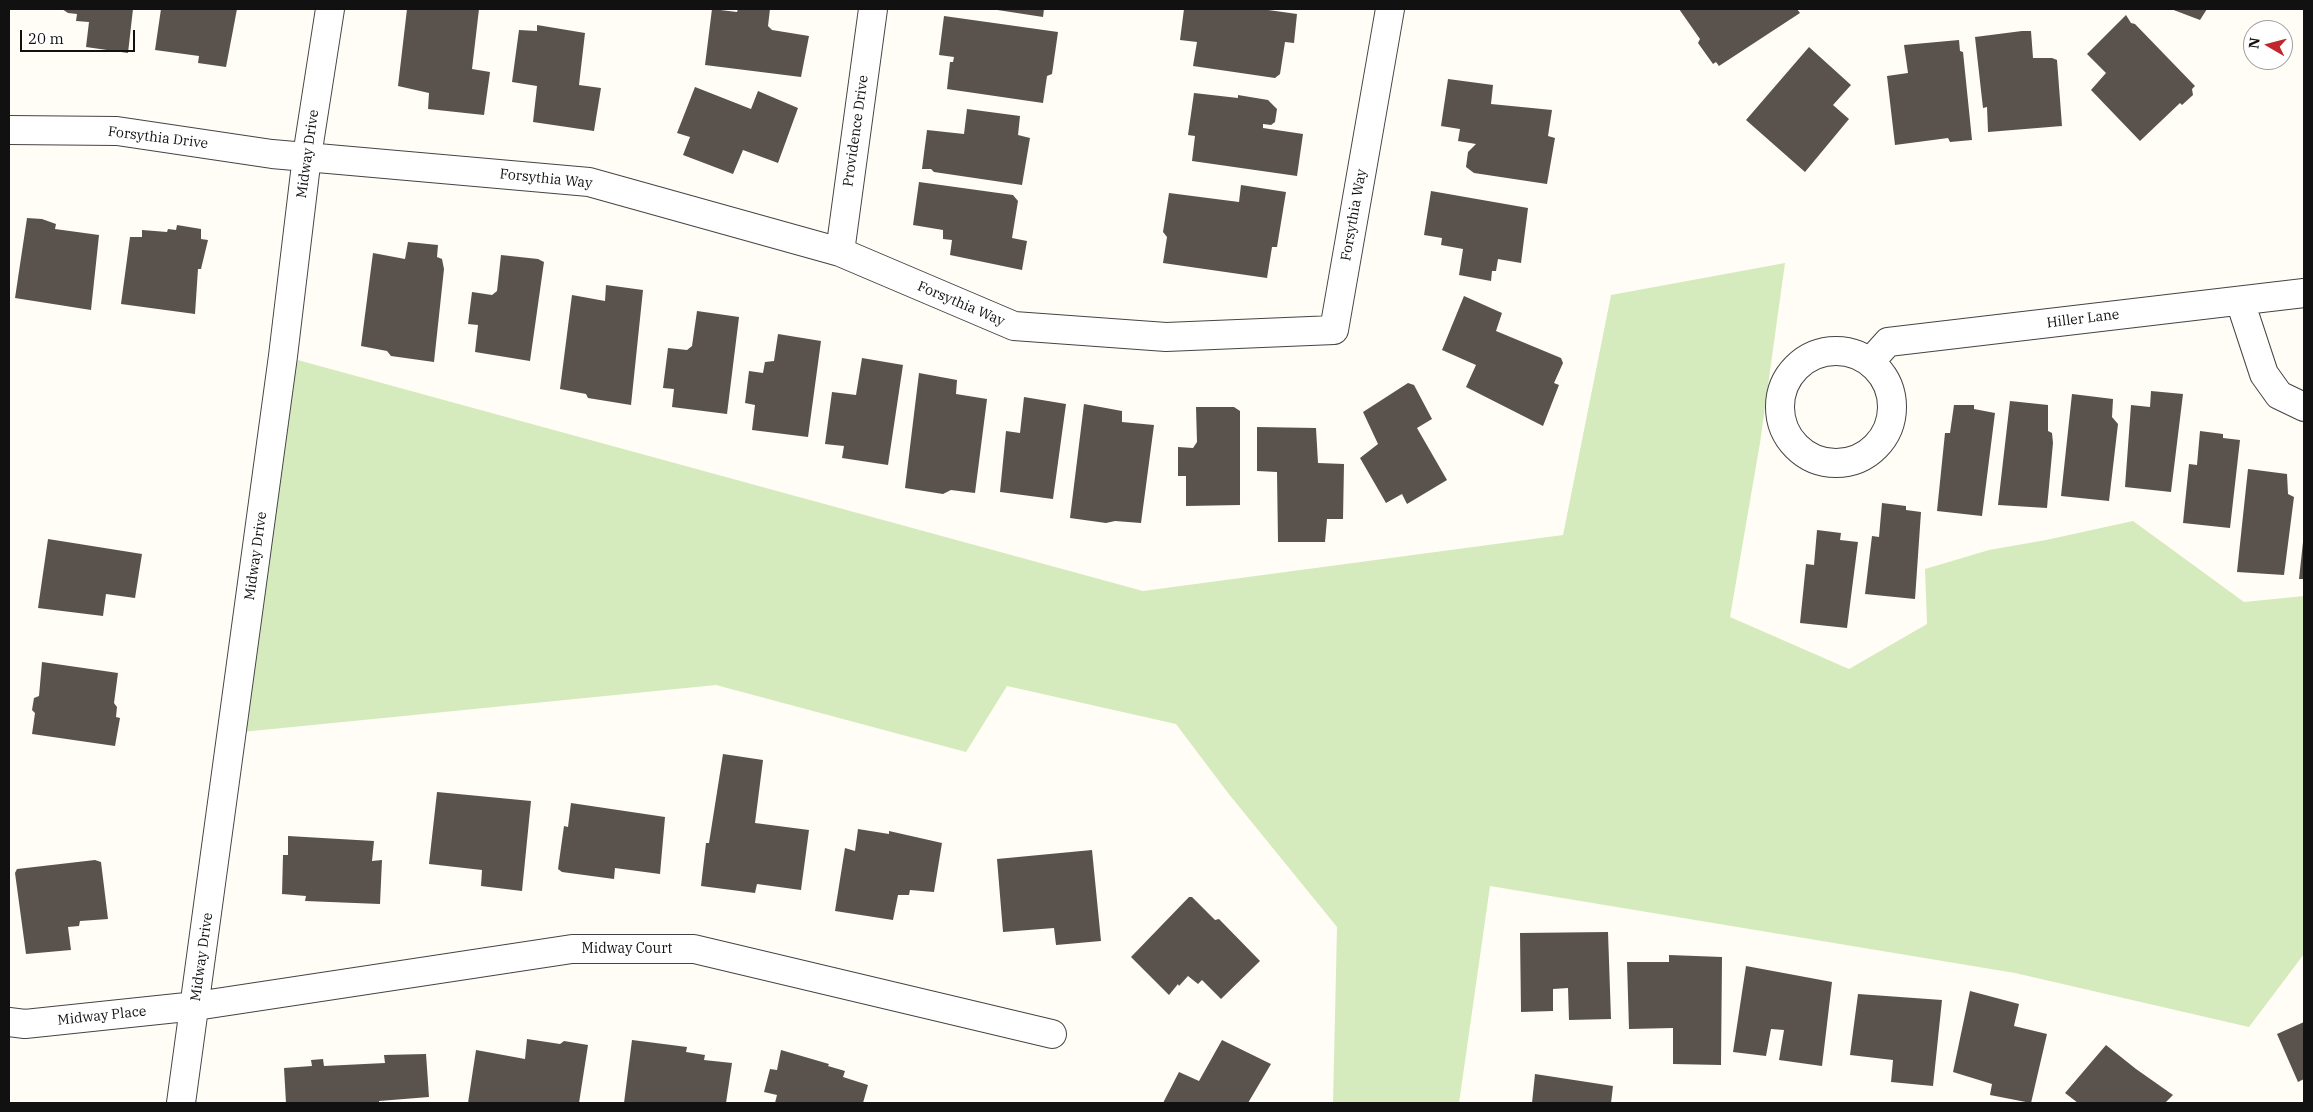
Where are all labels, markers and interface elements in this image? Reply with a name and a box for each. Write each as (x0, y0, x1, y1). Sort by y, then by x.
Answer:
scale bar (22, 20, 138, 52)
north arrow (2243, 20, 2293, 70)
text: 20 m (28, 29, 64, 48)
text: N (2244, 36, 2264, 50)
street label: Providence Drive (840, 74, 872, 188)
street label: Midway Drive (293, 109, 323, 199)
street label: Forsythia Drive (107, 124, 209, 152)
street label: Forsythia Way (499, 166, 593, 192)
street label: Forsythia Way (1338, 168, 1370, 262)
street label: Forsythia Way (915, 278, 1007, 330)
street label: Hiller Lane (2046, 306, 2120, 332)
street label: Midway Drive (241, 511, 271, 601)
street label: Midway Drive (187, 912, 217, 1002)
street label: Midway Court (582, 941, 672, 957)
street label: Midway Place (57, 1003, 147, 1029)

